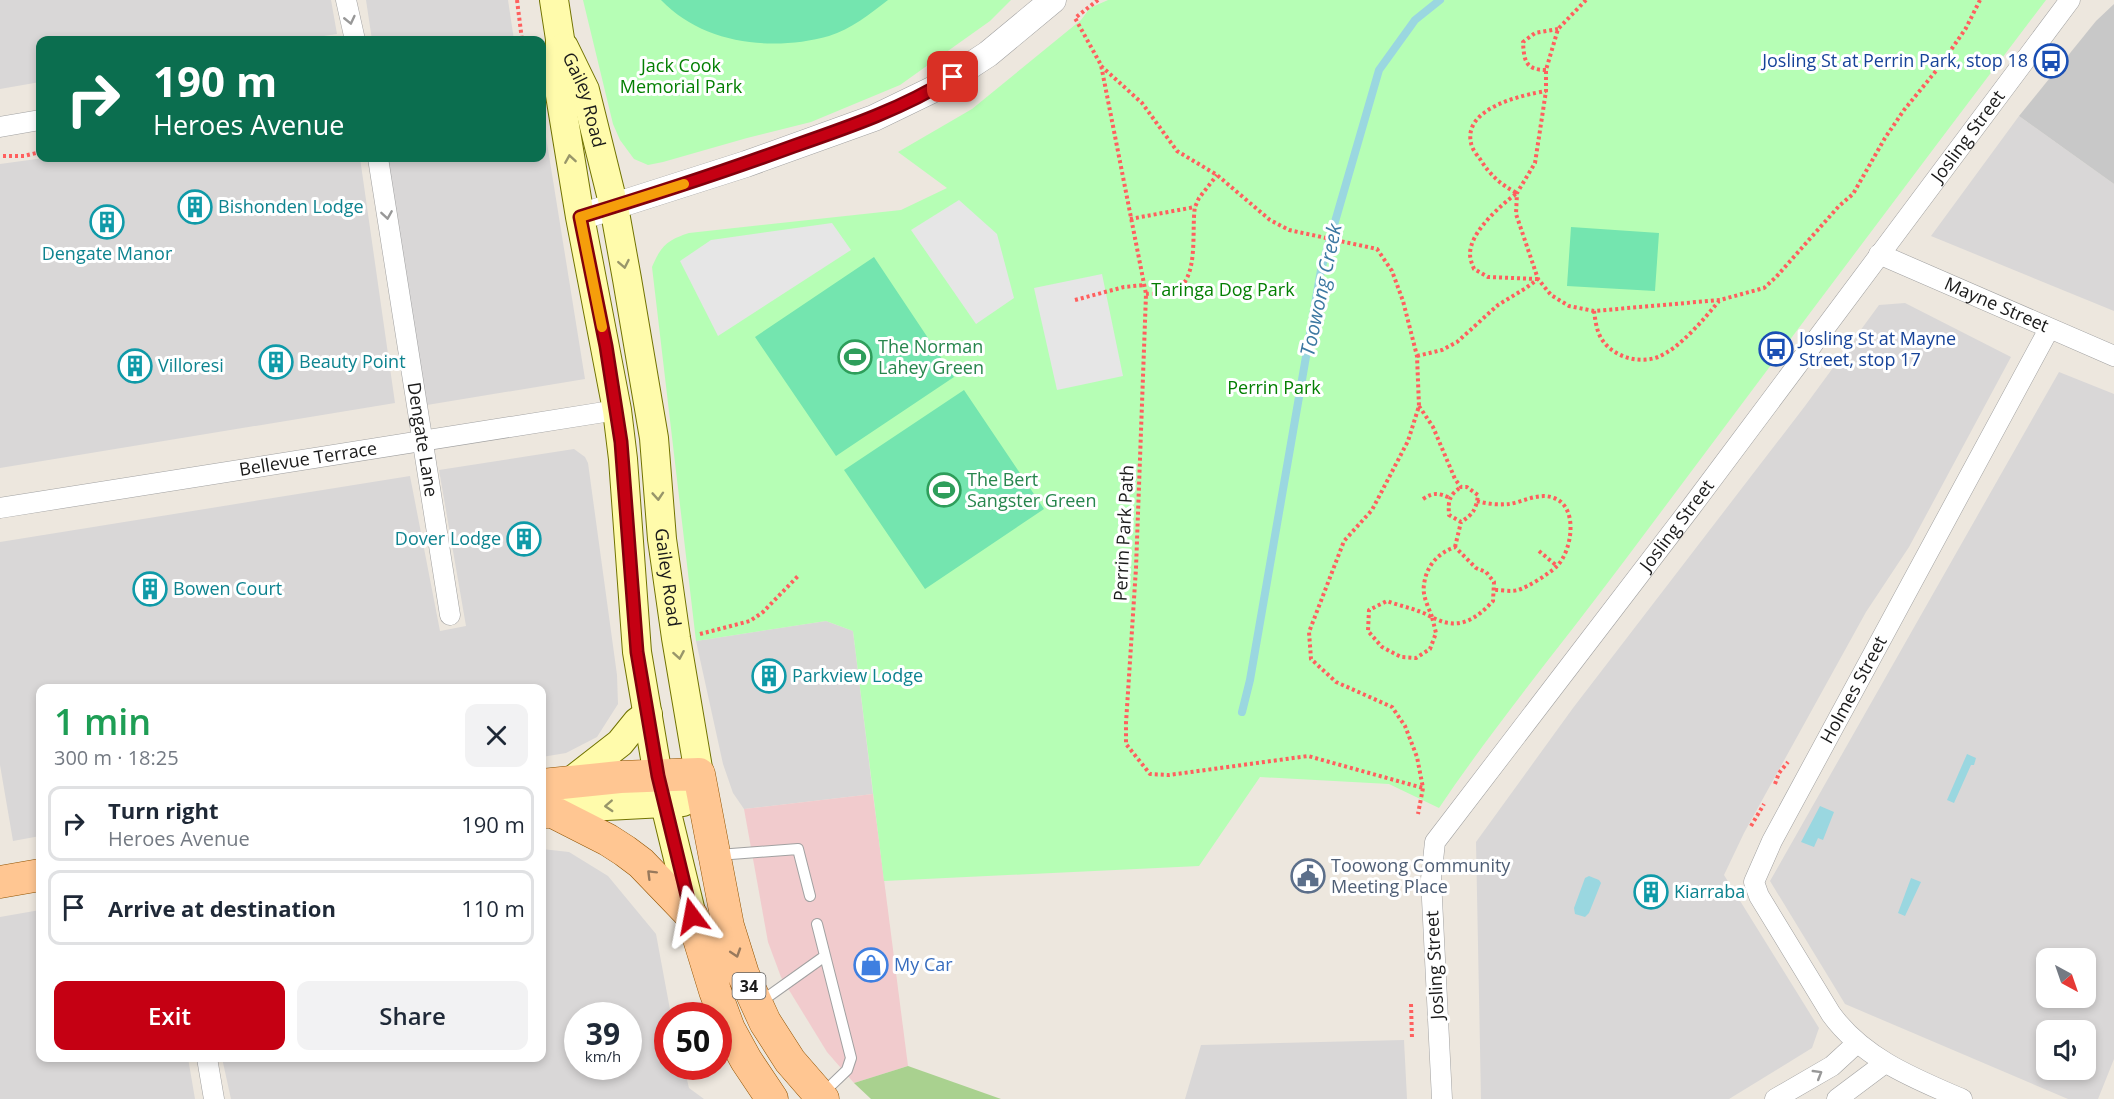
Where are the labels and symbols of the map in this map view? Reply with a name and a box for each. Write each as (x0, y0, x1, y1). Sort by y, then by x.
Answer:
one-way arrow (343, 15, 356, 25)
bus stop icon: Josling St at Perrin Park, stop 18 (2033, 43, 2069, 79)
street label: Gailey Road (557, 48, 612, 150)
place label: Josling St at Perrin Park, stop 18 (1760, 48, 2028, 72)
pin (927, 51, 978, 102)
park label: Jack Cook Memorial Park (620, 53, 743, 98)
street label: Josling Street (1924, 85, 2010, 188)
one-way arrow (565, 154, 577, 164)
building icon: Bishonden Lodge (177, 189, 213, 225)
place label: Bishonden Lodge (218, 194, 364, 218)
building icon: Dengate Manor (89, 204, 125, 240)
one-way arrow (380, 210, 393, 220)
water label: Toowong Creek (1293, 220, 1348, 358)
place label: Dengate Manor (42, 241, 173, 265)
one-way arrow (617, 259, 630, 269)
street label: Mayne Street (1941, 271, 2053, 337)
park label: Taringa Dog Park (1151, 277, 1295, 301)
place label: Josling St at Mayne Street, stop 17 (1797, 326, 1956, 371)
bus stop icon: Josling St at Mayne Street, stop 17 (1758, 331, 1794, 367)
place label: The Norman Lahey Green (878, 334, 984, 379)
sports icon: The Norman Lahey Green (837, 339, 873, 375)
building icon: Beauty Point (258, 344, 294, 380)
building icon: Villoresi (117, 348, 153, 384)
place label: Beauty Point (299, 349, 406, 373)
place label: Villoresi (158, 353, 224, 377)
park label: Perrin Park (1227, 375, 1321, 399)
street label: Dengate Lane (402, 380, 444, 498)
street label: Bellevue Terrace (237, 435, 379, 481)
street label: Perrin Park Path (1107, 464, 1139, 602)
place label: The Bert Sangster Green (967, 467, 1097, 512)
sports icon: The Bert Sangster Green (926, 472, 962, 508)
street label: Josling Street (1632, 474, 1719, 577)
one-way arrow (651, 491, 664, 500)
building icon: Dover Lodge (506, 521, 542, 557)
place label: Dover Lodge (395, 526, 501, 550)
street label: Gailey Road (650, 527, 687, 628)
building icon: Bowen Court (132, 571, 168, 607)
place label: Bowen Court (173, 576, 282, 600)
street label: Holmes Street (1814, 631, 1892, 747)
one-way arrow (672, 650, 684, 659)
building icon: Parkview Lodge (751, 658, 787, 694)
place label: Parkview Lodge (792, 663, 923, 687)
one-way arrow (605, 800, 614, 813)
place label: Toowong Community Meeting Place (1331, 853, 1511, 898)
public building icon: Toowong Community Meeting Place (1290, 858, 1326, 894)
one-way arrow (647, 870, 658, 881)
building icon: Kiarraba (1633, 874, 1669, 910)
place label: Kiarraba (1674, 879, 1745, 903)
position arrow (660, 884, 724, 948)
street label: Josling Street (1419, 910, 1449, 1022)
one-way arrow (729, 947, 741, 958)
shop icon: My Car (853, 947, 889, 983)
north arrow (2036, 948, 2096, 1008)
place label: My Car (894, 952, 953, 976)
road number: 34 (732, 973, 766, 999)
speed limit sign: 50 (654, 1002, 732, 1080)
one-way arrow (1812, 1069, 1822, 1081)

